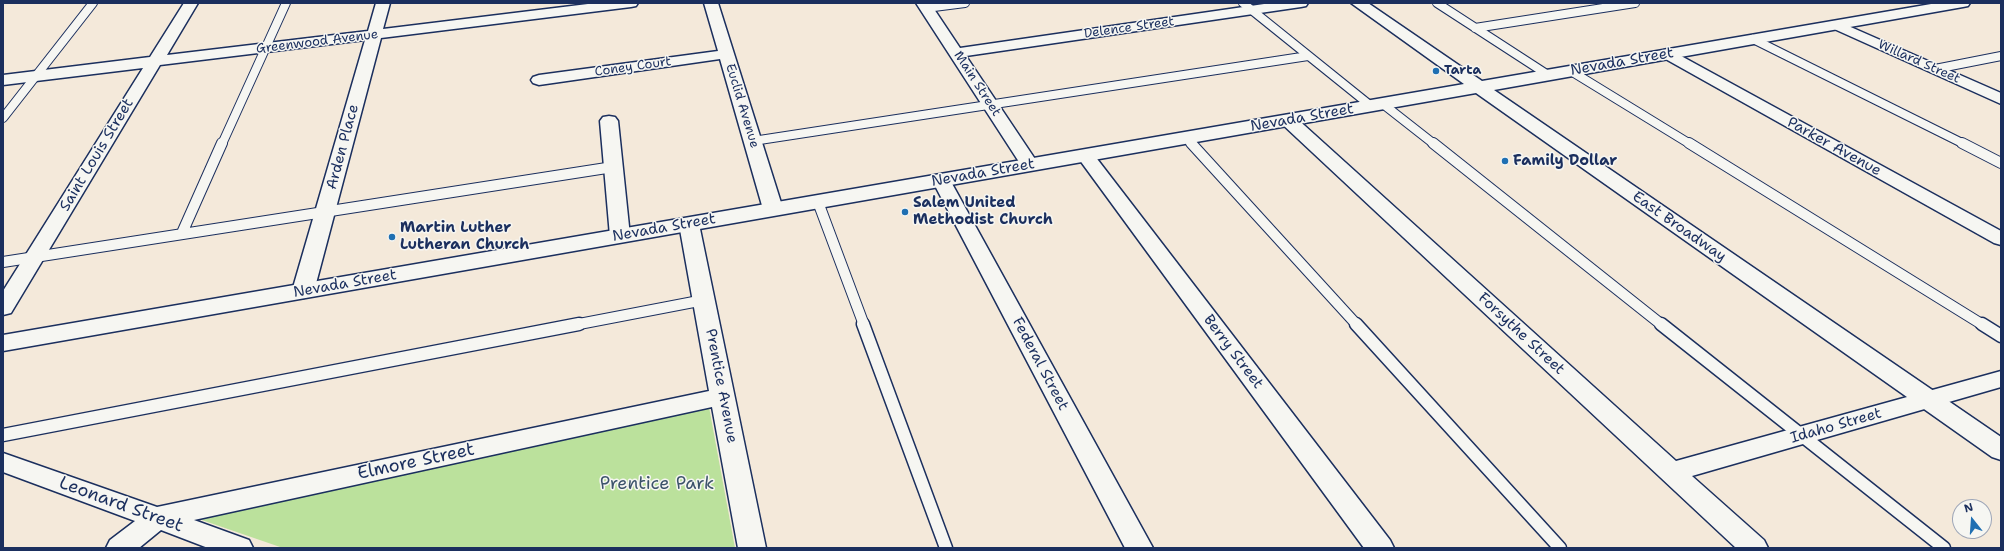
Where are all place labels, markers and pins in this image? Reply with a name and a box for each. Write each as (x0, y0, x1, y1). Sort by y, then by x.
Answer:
place label: Tarta (1444, 63, 1481, 79)
marker: Tarta (1431, 66, 1441, 76)
place label: Family Dollar (1513, 152, 1617, 170)
marker: Family Dollar (1500, 156, 1510, 166)
place label: Salem United Methodist Church (913, 194, 1053, 229)
marker: Salem United Methodist Church (900, 207, 910, 217)
place label: Martin Luther Lutheran Church (400, 219, 529, 254)
marker: Martin Luther Lutheran Church (387, 232, 397, 242)

